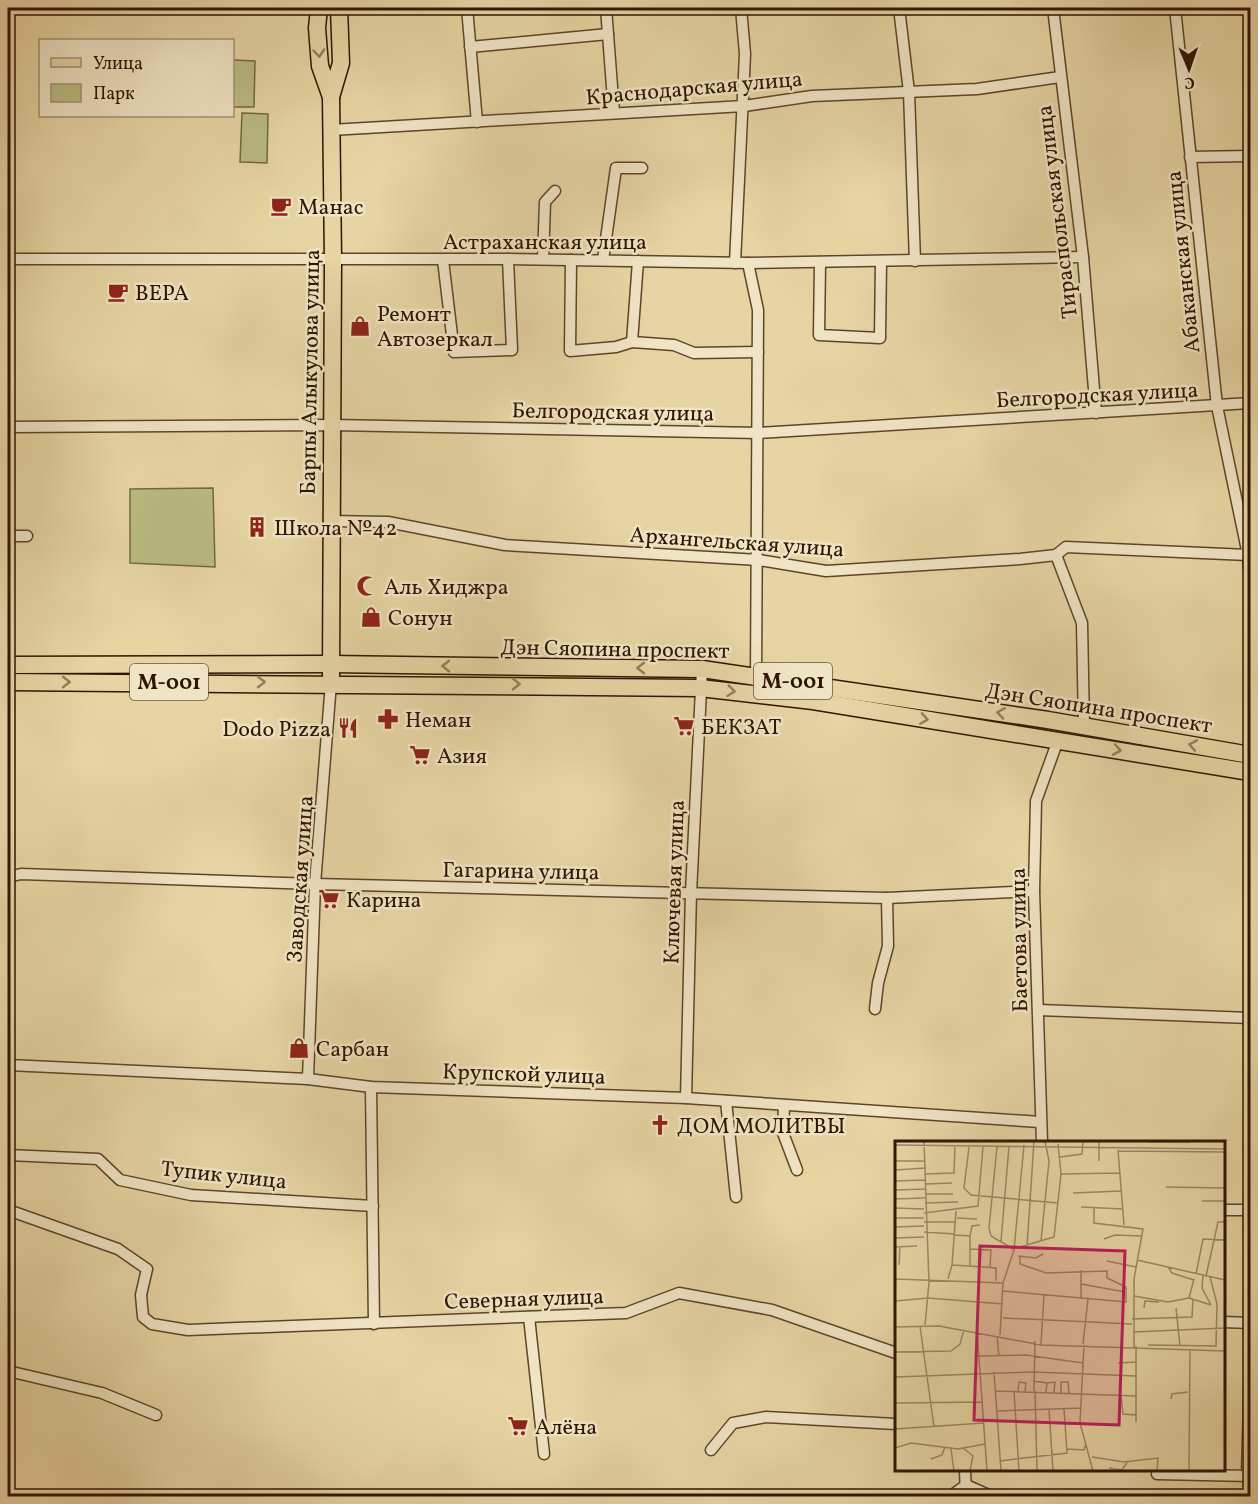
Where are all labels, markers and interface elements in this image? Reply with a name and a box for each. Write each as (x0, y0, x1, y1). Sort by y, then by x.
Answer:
legend (39, 39, 234, 117)
north arrow (1159, 39, 1219, 99)
one-way arrow (312, 49, 325, 58)
text: Улица (93, 52, 143, 77)
street label: Краснодарская улица (584, 65, 804, 114)
text: С (1184, 71, 1195, 93)
text: Парк (93, 82, 135, 107)
street label: Тираспольская улица (1030, 103, 1087, 320)
street label: Абаканская улица (1159, 169, 1209, 354)
place label: Манас (298, 193, 364, 224)
cafe icon: Манас (269, 194, 293, 218)
street label: Астраханская улица (443, 228, 647, 259)
street label: Барпы Алыкулова улица (294, 249, 329, 495)
place label: ВЕРА (135, 279, 189, 310)
cafe icon: ВЕРА (106, 280, 130, 304)
place label: Ремонт Автозеркал (377, 300, 493, 356)
shop icon: Ремонт Автозеркал (348, 314, 372, 338)
street label: Белгородская улица (995, 376, 1199, 417)
street label: Белгородская улица (511, 396, 715, 431)
place label: Школа №42 (274, 514, 397, 545)
building icon: Школа №42 (245, 515, 269, 539)
street label: Архангельская улица (629, 521, 845, 566)
place label: Аль Хиджра (384, 573, 509, 604)
mosque icon: Аль Хиджра (355, 574, 379, 598)
place label: Сонун (388, 604, 453, 635)
shop icon: Сонун (359, 605, 383, 629)
street label: Дэн Сяопина проспект (500, 633, 730, 668)
one-way arrow (441, 660, 450, 672)
one-way arrow (636, 662, 645, 674)
road number: M-001 (754, 663, 832, 699)
road number: M-001 (130, 664, 208, 700)
one-way arrow (61, 676, 70, 688)
one-way arrow (256, 676, 265, 688)
street label: Дэн Сяопина проспект (983, 676, 1214, 743)
one-way arrow (511, 678, 520, 690)
one-way arrow (727, 684, 736, 697)
place label: Неман (405, 706, 471, 737)
pharmacy icon: Неман (376, 707, 400, 731)
one-way arrow (996, 707, 1005, 719)
one-way arrow (920, 712, 929, 724)
place label: БЕКЗАТ (701, 713, 782, 744)
supermarket icon: БЕКЗАТ (672, 714, 696, 738)
place label: Dodo Pizza (222, 715, 331, 746)
restaurant icon: Dodo Pizza (336, 716, 360, 740)
one-way arrow (1188, 739, 1198, 751)
place label: Азия (437, 742, 487, 773)
supermarket icon: Азия (408, 743, 432, 767)
one-way arrow (1112, 743, 1122, 756)
street label: Заводская улица (280, 794, 323, 964)
street label: Ключевая улица (657, 799, 694, 965)
street label: Гагарина улица (442, 856, 600, 889)
street label: Баетова улица (1004, 867, 1037, 1013)
place label: Карина (346, 886, 422, 917)
supermarket icon: Карина (317, 887, 341, 911)
place label: Сарбан (316, 1035, 389, 1066)
shop icon: Сарбан (287, 1036, 311, 1060)
street label: Крупской улица (442, 1057, 606, 1094)
place label: ДОМ МОЛИТВЫ (677, 1112, 846, 1143)
church icon: ДОМ МОЛИТВЫ (648, 1113, 672, 1137)
inset map (895, 1141, 1225, 1471)
street label: Тупик улица (159, 1154, 288, 1199)
street label: Северная улица (444, 1282, 605, 1319)
place label: Алёна (535, 1413, 597, 1444)
supermarket icon: Алёна (506, 1414, 530, 1438)

